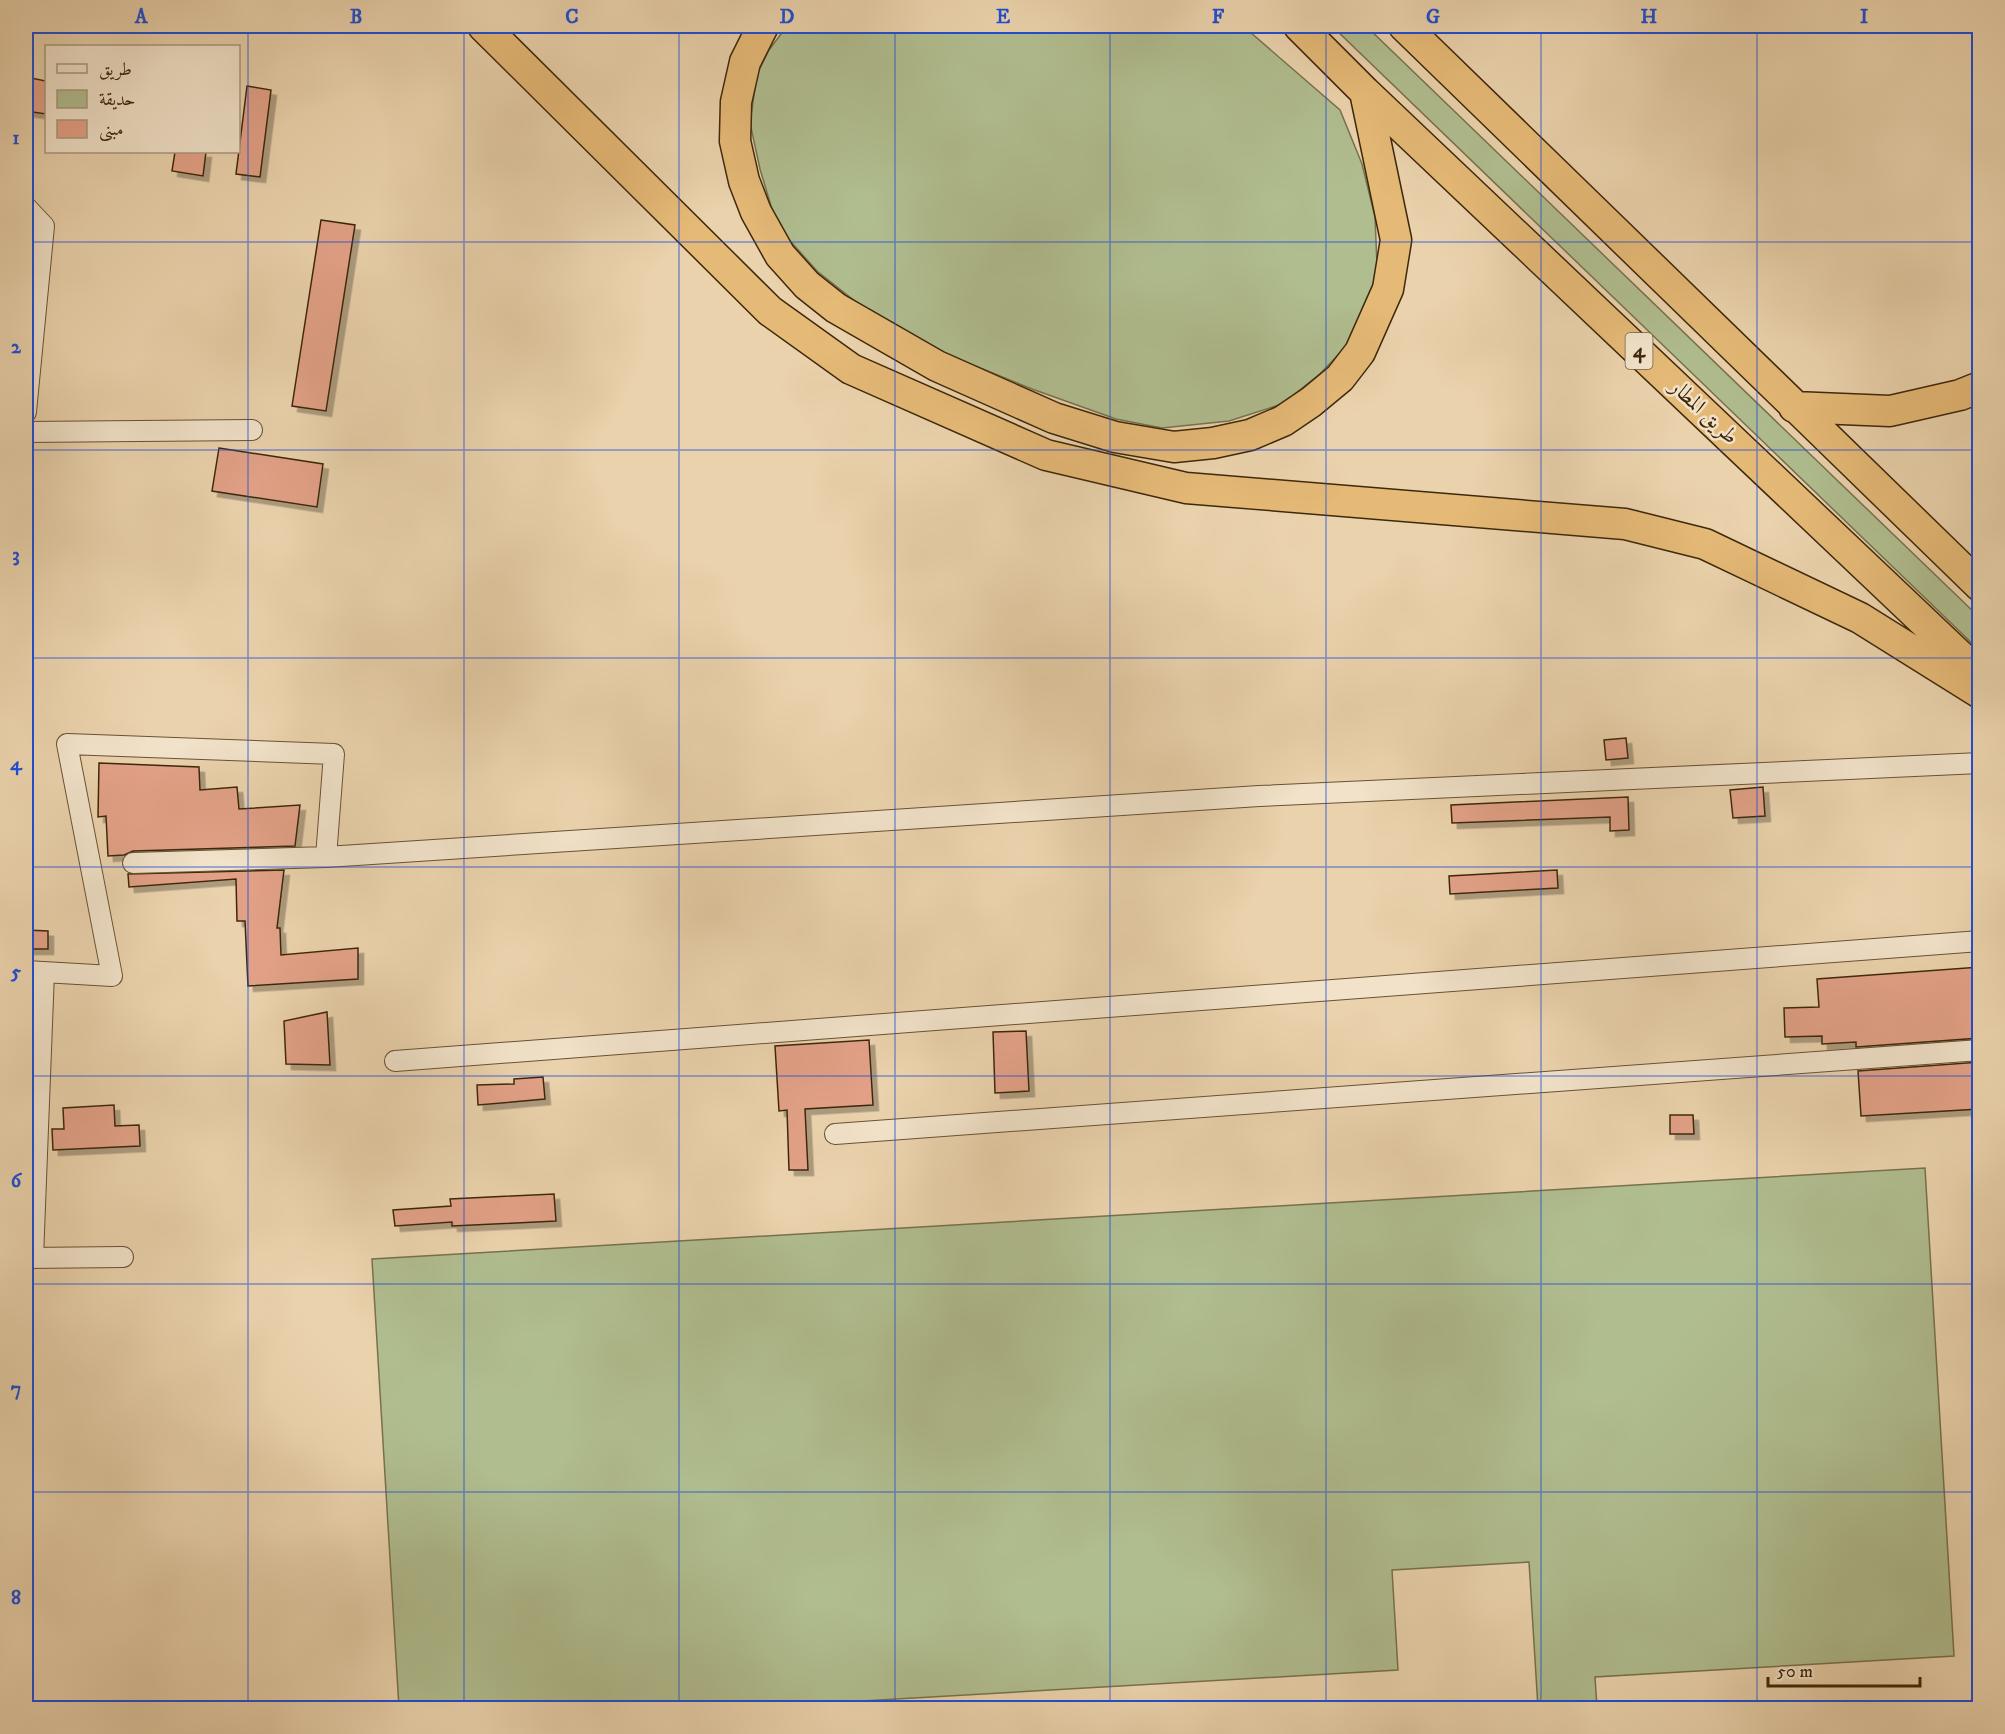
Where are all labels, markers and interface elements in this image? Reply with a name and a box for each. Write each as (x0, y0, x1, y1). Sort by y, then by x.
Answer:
text: A (134, 5, 149, 30)
text: B (350, 5, 362, 30)
text: C (565, 5, 579, 30)
text: D (780, 5, 795, 30)
text: E (996, 5, 1010, 30)
text: F (1212, 5, 1225, 30)
text: G (1426, 5, 1440, 30)
text: H (1641, 5, 1658, 30)
text: I (1860, 5, 1868, 30)
legend (45, 45, 240, 153)
text: طريق (99, 59, 132, 81)
text: حديقة (99, 89, 135, 111)
text: مبنى (99, 119, 124, 142)
text: 1 (12, 126, 20, 151)
road number: 4 (1626, 333, 1652, 369)
text: 2 (11, 335, 22, 360)
street label: طريق المطار (1663, 372, 1744, 450)
text: 3 (12, 543, 20, 568)
text: 4 (10, 752, 23, 777)
text: 5 (10, 960, 21, 985)
text: 6 (11, 1169, 23, 1194)
text: 7 (11, 1377, 21, 1402)
text: 8 (11, 1586, 21, 1611)
scale bar (1768, 1650, 1920, 1688)
text: 50 m (1777, 1661, 1813, 1683)

